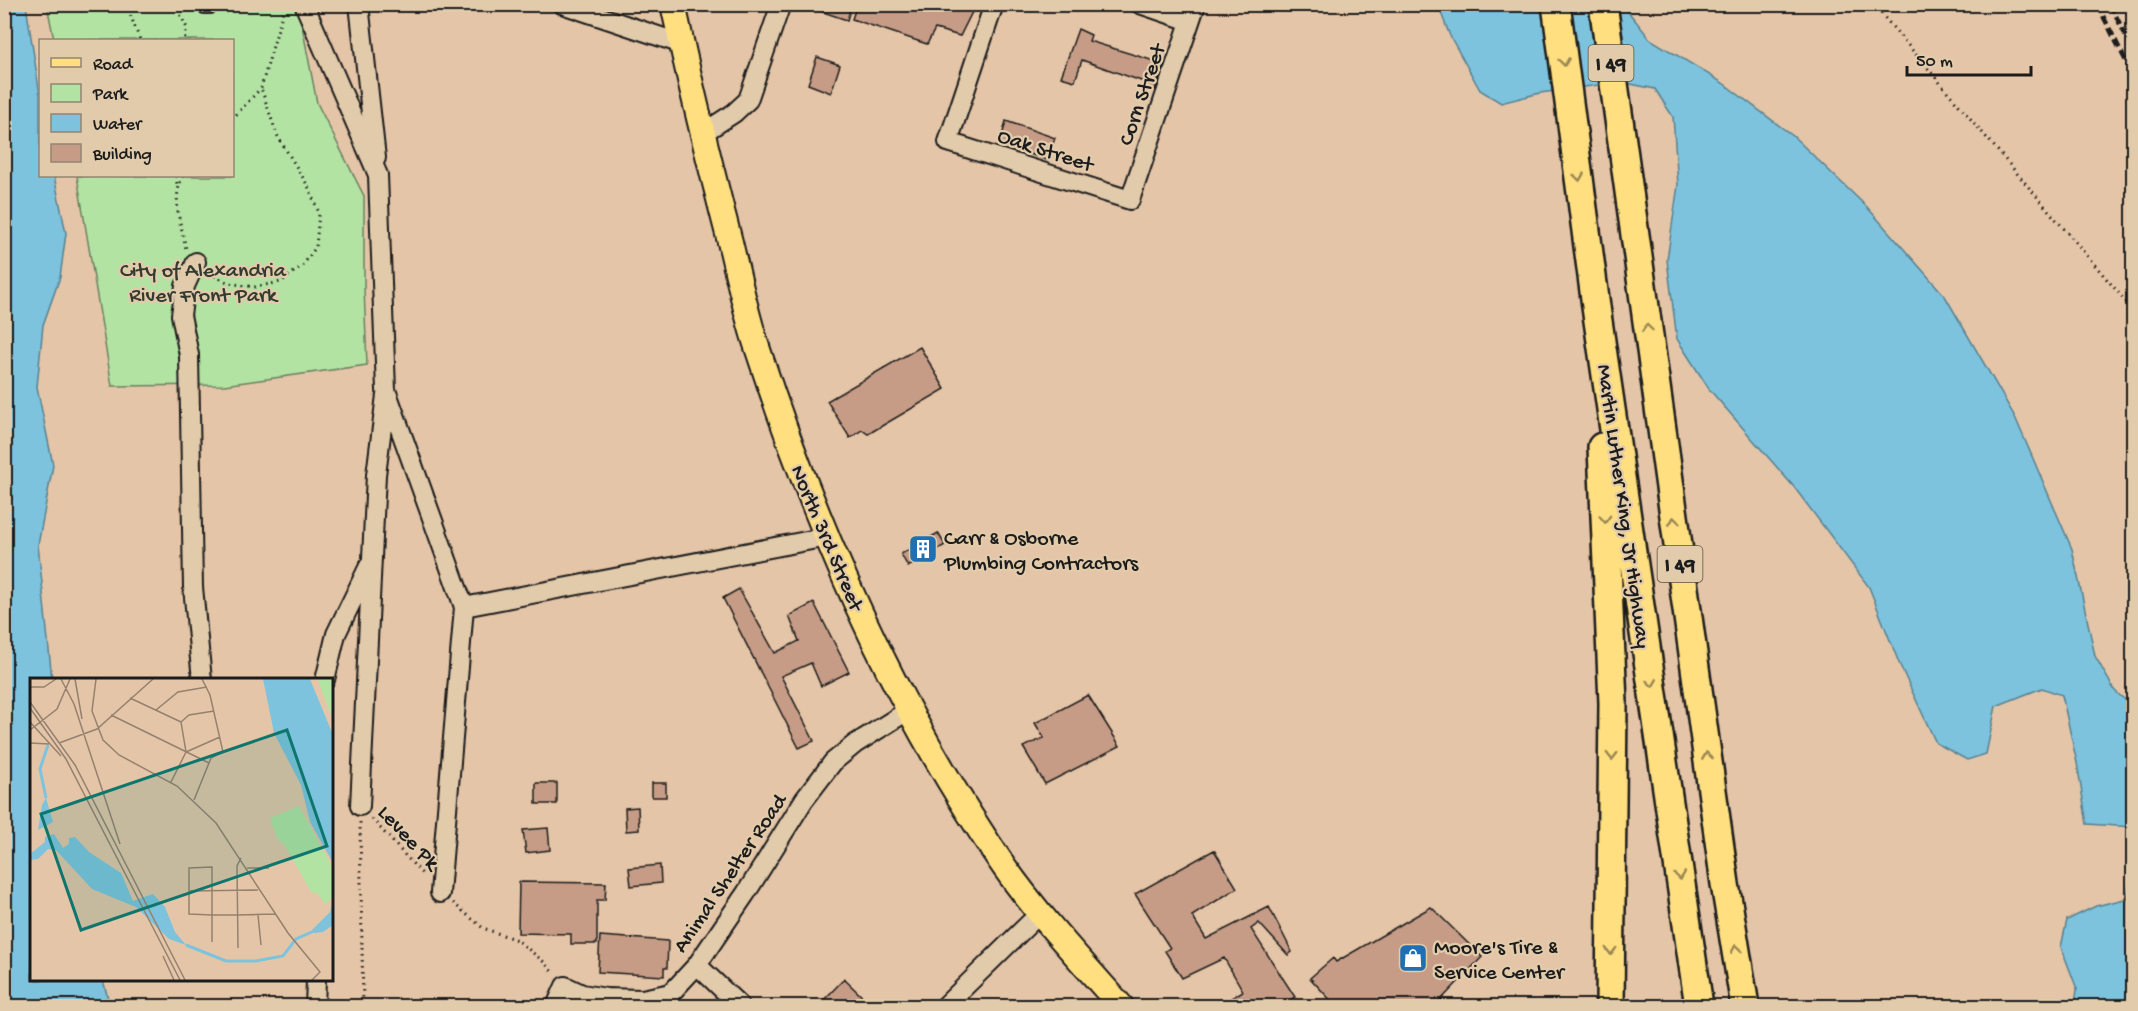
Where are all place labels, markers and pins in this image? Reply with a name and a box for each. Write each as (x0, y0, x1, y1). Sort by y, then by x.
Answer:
place label: Carr & Osborne Plumbing Contractors (943, 527, 1139, 578)
building icon: Carr & Osborne Plumbing Contractors (907, 533, 939, 565)
place label: Moore's Tire & Service Center (1434, 936, 1566, 987)
shop icon: Moore's Tire & Service Center (1397, 942, 1429, 974)

